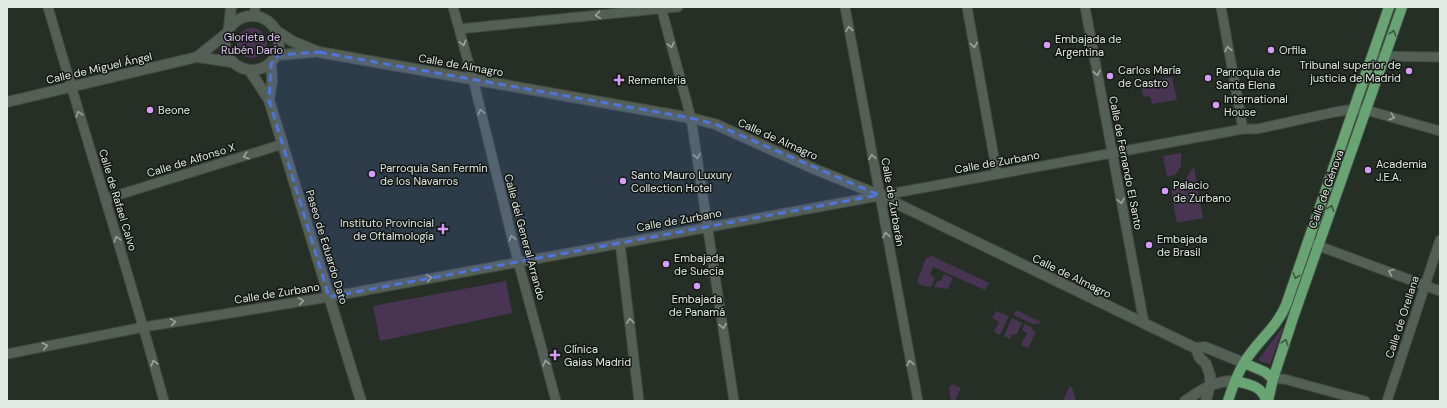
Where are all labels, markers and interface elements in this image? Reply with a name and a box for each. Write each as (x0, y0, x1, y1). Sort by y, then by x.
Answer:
one-way arrow (594, 11, 601, 20)
one-way arrow (845, 26, 854, 32)
park label: Glorieta de Rubén Darío (221, 30, 283, 57)
one-way arrow (1388, 30, 1396, 37)
place label: Embajada de Argentina (1055, 32, 1122, 59)
one-way arrow (458, 39, 467, 46)
marker: Embajada de Argentina (1042, 40, 1052, 50)
one-way arrow (666, 41, 675, 48)
one-way arrow (969, 42, 978, 48)
place label: Orfila (1279, 43, 1306, 57)
marker: Orfila (1266, 45, 1276, 55)
one-way arrow (1224, 46, 1233, 52)
street label: Calle de Miguel Ángel (45, 49, 153, 87)
street label: Calle de Almagro (417, 51, 505, 79)
place label: Tribunal superior de justicia de Madrid (1300, 58, 1401, 85)
place label: Carlos María de Castro (1118, 63, 1181, 90)
place label: Parroquia de Santa Elena (1216, 65, 1280, 92)
marker: Tribunal superior de justicia de Madrid (1404, 66, 1414, 76)
one-way arrow (1092, 70, 1101, 76)
marker: Carlos María de Castro (1105, 71, 1115, 81)
place label: Rementeria (628, 73, 686, 87)
marker: Parroquia de Santa Elena (1203, 73, 1213, 83)
marker: Rementeria (613, 74, 625, 86)
place label: International House (1224, 92, 1288, 119)
street label: Calle de Fernando El Santo (1106, 95, 1146, 231)
marker: International House (1211, 100, 1221, 110)
place label: Beone (158, 103, 190, 117)
marker: Beone (145, 105, 155, 115)
one-way arrow (477, 108, 486, 115)
one-way arrow (75, 111, 84, 118)
one-way arrow (1389, 112, 1396, 121)
street label: Calle de Almagro (736, 115, 820, 163)
street label: Calle de Alfonso X (145, 140, 237, 180)
street label: Calle de Rafael Calvo (96, 147, 140, 253)
street label: Calle de Zurbano (953, 148, 1041, 176)
street label: Calle de Génova (1305, 148, 1347, 230)
one-way arrow (243, 151, 250, 160)
one-way arrow (692, 153, 701, 159)
one-way arrow (868, 154, 877, 160)
street label: Calle de Zurbarán (878, 157, 908, 247)
place label: Academia J.E.A. (1376, 157, 1427, 184)
place label: Parroquia San Fermín de los Navarros (380, 161, 487, 188)
marker: Academia J.E.A. (1363, 165, 1373, 175)
place label: Santo Mauro Luxury Collection Hotel (631, 168, 732, 195)
marker: Parroquia San Fermín de los Navarros (367, 169, 377, 179)
street label: Calle del General Arrando (501, 172, 549, 302)
marker: Santo Mauro Luxury Collection Hotel (618, 176, 628, 186)
place label: Palacio de Zurbano (1173, 178, 1231, 205)
marker: Palacio de Zurbano (1160, 186, 1170, 196)
street label: Paseo de Eduardo Dato (303, 188, 351, 306)
one-way arrow (1116, 198, 1125, 204)
one-way arrow (1326, 205, 1335, 212)
street label: Calle de Zurbano (635, 206, 723, 234)
place label: Instituto Provincial de Oftalmología (340, 216, 434, 243)
marker: Instituto Provincial de Oftalmología (437, 223, 449, 235)
one-way arrow (883, 232, 891, 238)
place label: Embajada de Brasil (1157, 232, 1207, 259)
one-way arrow (113, 235, 122, 242)
one-way arrow (509, 235, 517, 241)
marker: Embajada de Brasil (1144, 240, 1154, 250)
place label: Embajada de Suecia (674, 251, 724, 278)
street label: Calle de Almagro (1030, 251, 1114, 301)
marker: Embajada de Suecia (661, 259, 671, 269)
one-way arrow (1387, 269, 1394, 277)
one-way arrow (1292, 273, 1301, 280)
one-way arrow (426, 274, 432, 283)
street label: Calle de Orellana (1382, 274, 1422, 360)
street label: Calle de Zurbano (233, 279, 321, 307)
marker: Embajada de Panamá (692, 281, 702, 291)
place label: Embajada de Panamá (669, 292, 725, 319)
one-way arrow (298, 297, 304, 306)
one-way arrow (625, 317, 634, 324)
one-way arrow (170, 318, 176, 327)
one-way arrow (718, 323, 727, 329)
one-way arrow (1280, 339, 1289, 346)
place label: Clínica Gaias Madrid (564, 342, 631, 369)
one-way arrow (42, 343, 48, 351)
marker: Clínica Gaias Madrid (549, 349, 561, 361)
one-way arrow (150, 360, 159, 367)
one-way arrow (542, 360, 551, 367)
one-way arrow (907, 360, 915, 366)

